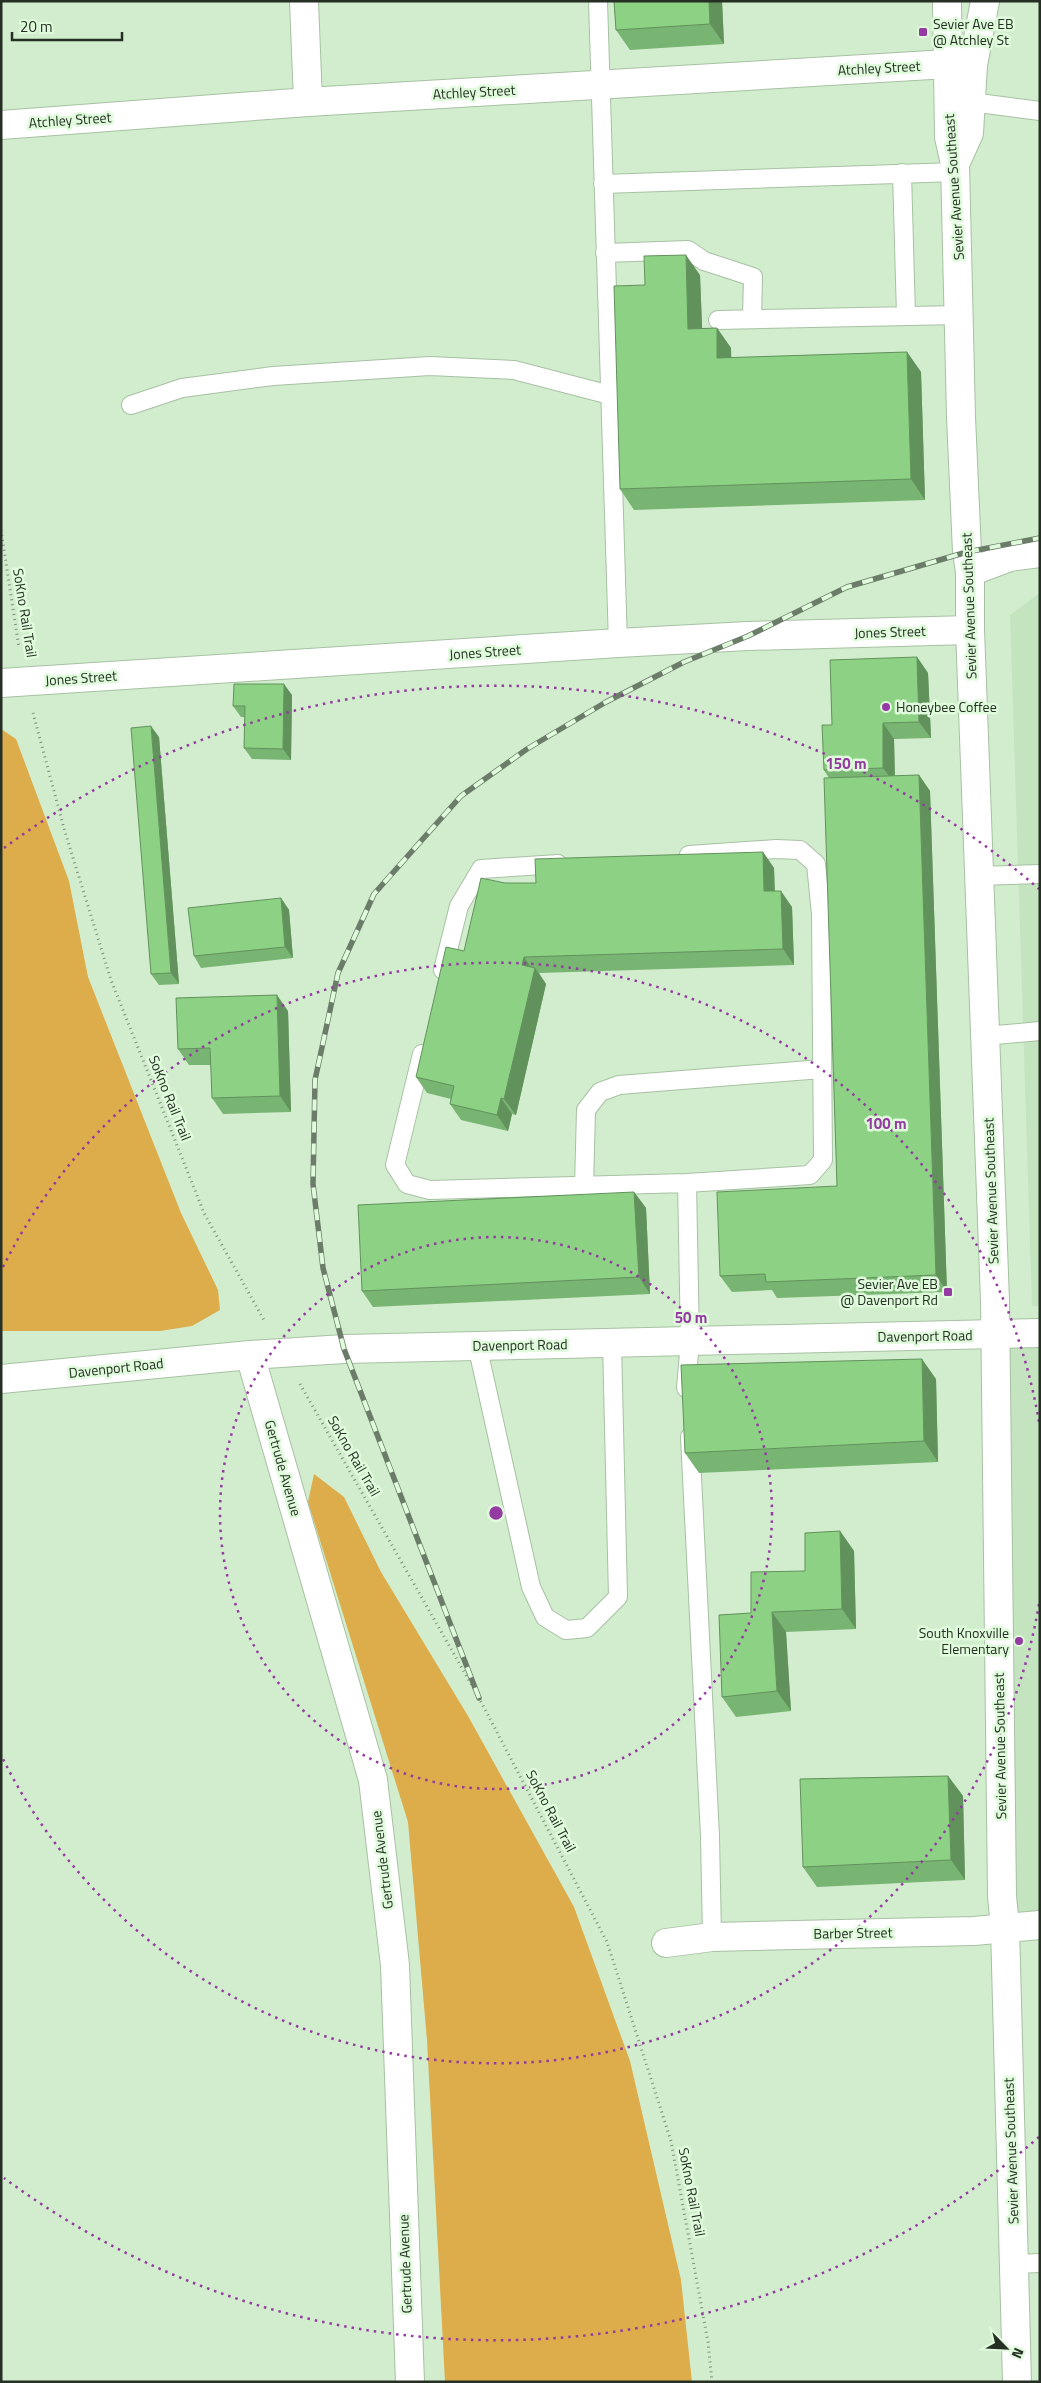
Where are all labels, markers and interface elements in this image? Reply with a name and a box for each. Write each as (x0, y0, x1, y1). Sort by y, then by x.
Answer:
scale bar (12, 10, 122, 42)
place label: Sevier Ave EB @ Atchley St (933, 13, 1014, 50)
text: 20 m (20, 15, 53, 38)
marker: Sevier Ave EB @ Atchley St (917, 26, 929, 38)
street label: Atchley Street (837, 55, 921, 80)
street label: Atchley Street (432, 79, 516, 104)
street label: Atchley Street (28, 106, 112, 133)
street label: Sevier Avenue Southeast (938, 113, 969, 261)
street label: Sevier Avenue Southeast (955, 532, 982, 680)
street label: SoKno Rail Trail (8, 567, 43, 659)
street label: Jones Street (854, 620, 926, 643)
street label: Jones Street (448, 639, 522, 664)
street label: Jones Street (44, 665, 118, 690)
place label: Honeybee Coffee (896, 696, 997, 717)
marker: Honeybee Coffee (880, 701, 892, 713)
text: 150 m (825, 752, 867, 775)
street label: SoKno Rail Trail (144, 1052, 197, 1144)
text: 100 m (865, 1112, 907, 1135)
street label: Sevier Avenue Southeast (977, 1117, 1004, 1265)
place label: Sevier Ave EB @ Davenport Rd (841, 1273, 938, 1310)
marker: Sevier Ave EB @ Davenport Rd (942, 1286, 954, 1298)
text: 50 m (675, 1306, 707, 1329)
street label: Davenport Road (877, 1324, 973, 1347)
street label: Davenport Road (472, 1333, 568, 1356)
street label: Davenport Road (68, 1352, 164, 1383)
street label: SoKno Rail Trail (323, 1411, 386, 1500)
street label: Gertrude Avenue (260, 1417, 307, 1518)
centre of rings (487, 1504, 505, 1522)
place label: South Knoxville Elementary (919, 1622, 1009, 1659)
marker: South Knoxville Elementary (1013, 1635, 1025, 1647)
street label: Sevier Avenue Southeast (988, 1672, 1011, 1819)
street label: SoKno Rail Trail (521, 1766, 582, 1856)
street label: Gertrude Avenue (365, 1810, 398, 1911)
street label: Barber Street (813, 1921, 893, 1944)
street label: Sevier Avenue Southeast (997, 2077, 1024, 2225)
street label: SoKno Rail Trail (674, 2146, 711, 2238)
street label: Gertrude Avenue (392, 2214, 417, 2314)
north arrow (981, 2323, 1031, 2373)
text: N (1007, 2345, 1030, 2362)

